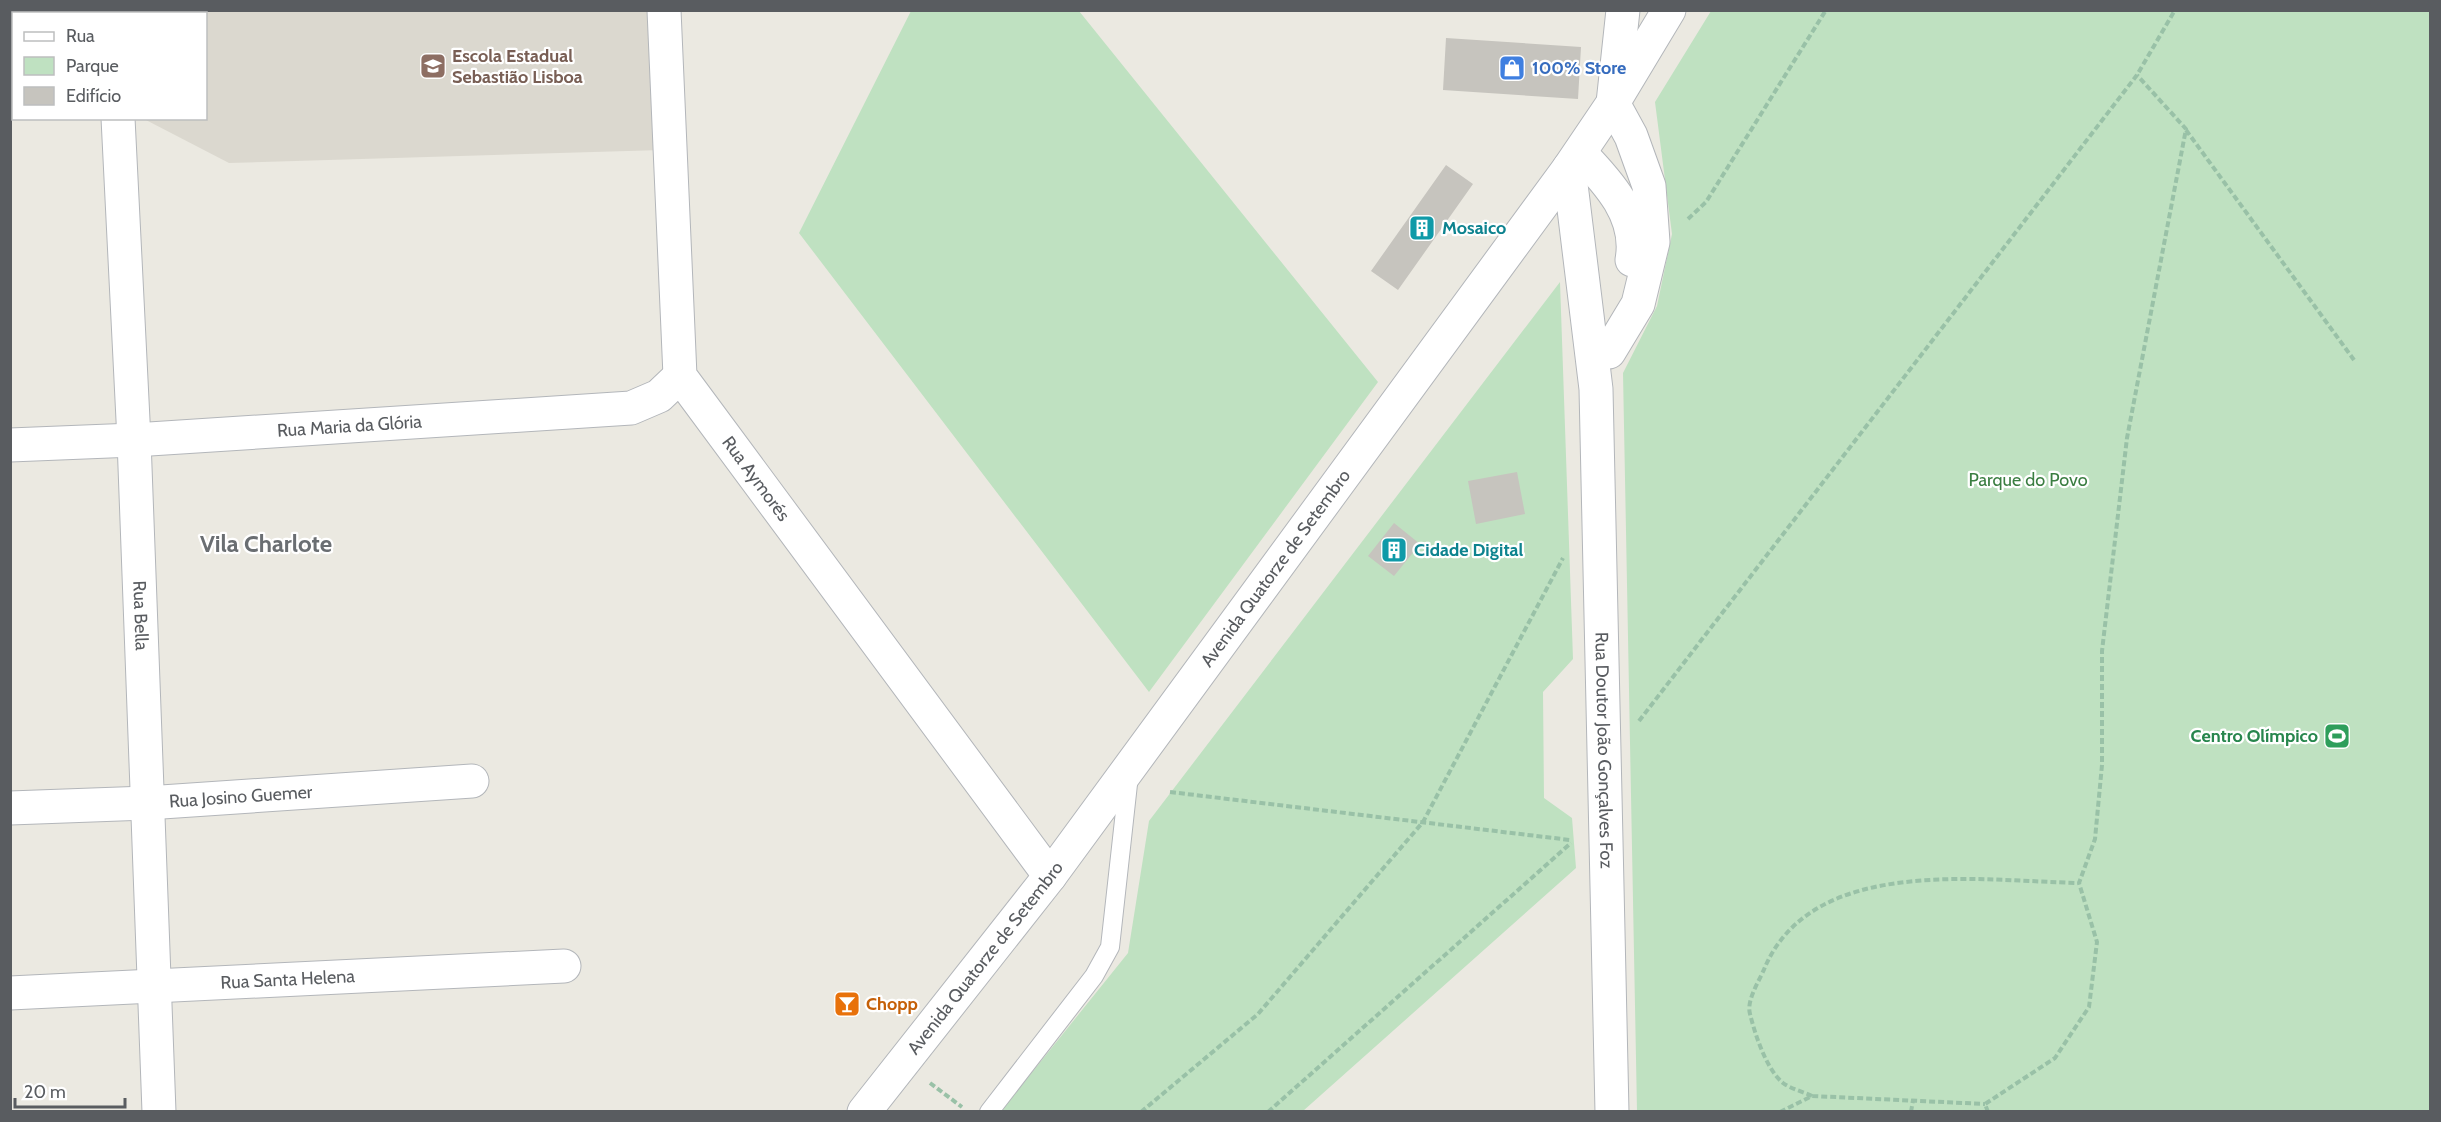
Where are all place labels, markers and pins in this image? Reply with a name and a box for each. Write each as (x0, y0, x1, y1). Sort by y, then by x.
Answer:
place label: Escola Estadual Sebastião Lisboa (452, 45, 583, 88)
school or university icon: Escola Estadual Sebastião Lisboa (418, 51, 448, 81)
shop icon: 100% Store (1497, 53, 1527, 83)
place label: 100% Store (1532, 57, 1626, 79)
building icon: Mosaico (1407, 213, 1437, 243)
place label: Mosaico (1442, 217, 1506, 239)
building icon: Cidade Digital (1379, 535, 1409, 565)
place label: Cidade Digital (1414, 539, 1524, 561)
sports icon: Centro Olímpico (2322, 721, 2352, 751)
place label: Centro Olímpico (2191, 725, 2318, 747)
bar icon: Chopp (832, 989, 862, 1019)
place label: Chopp (866, 993, 918, 1015)

